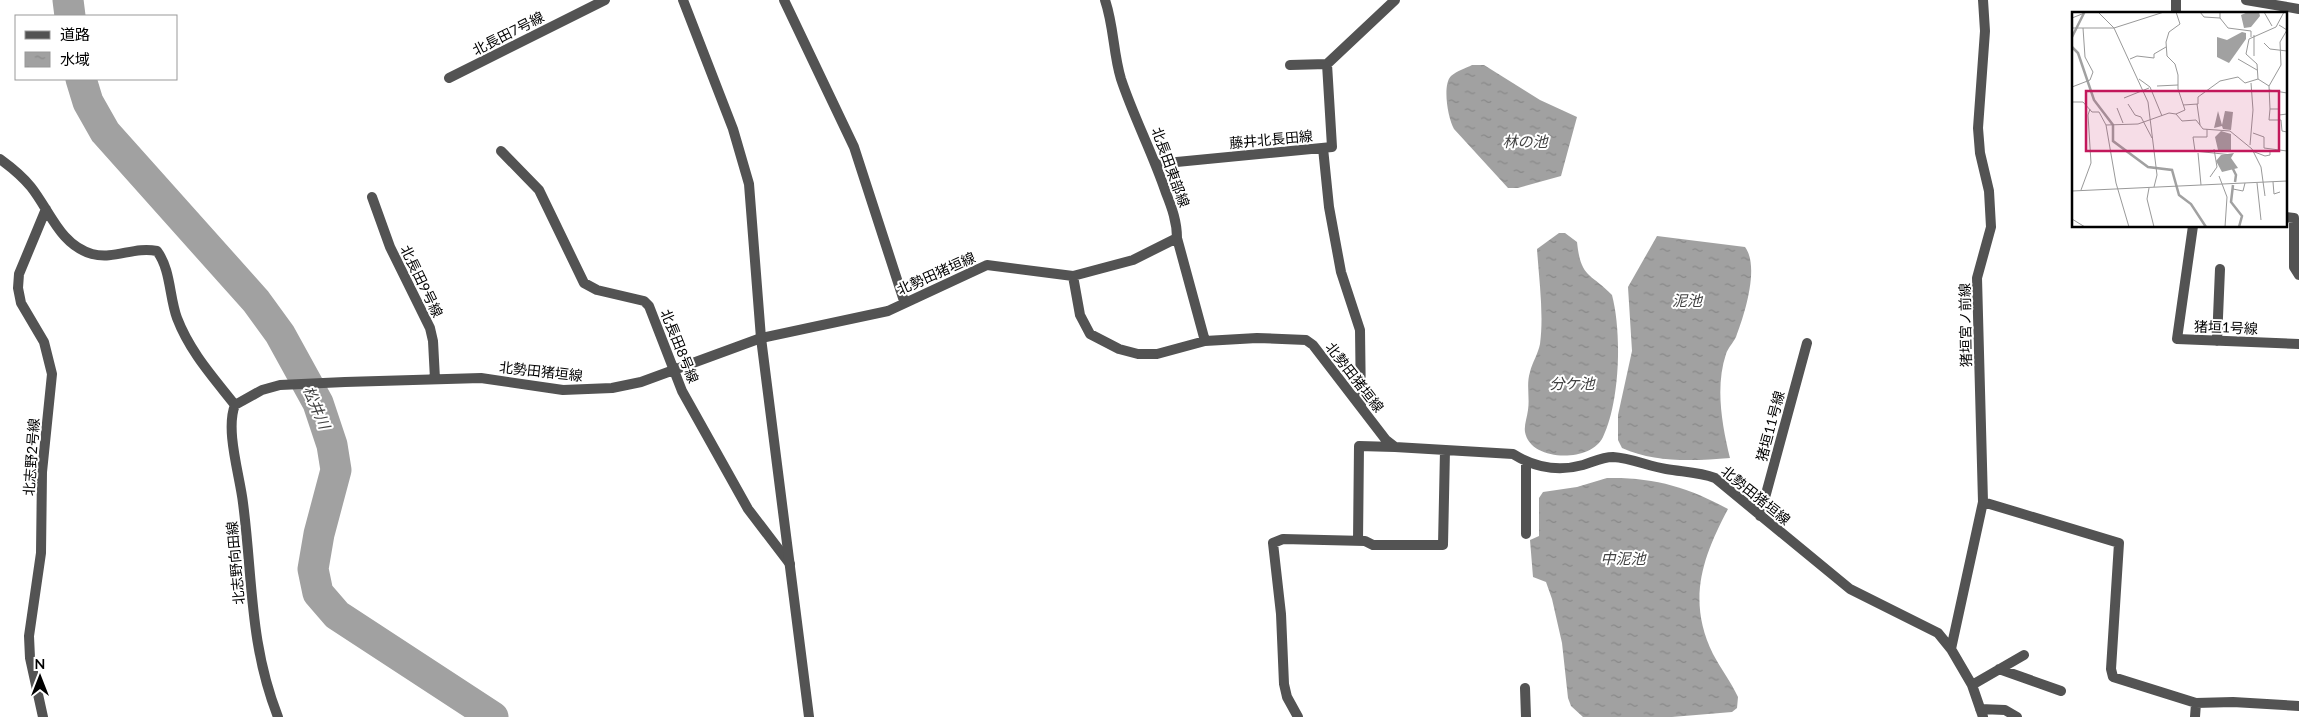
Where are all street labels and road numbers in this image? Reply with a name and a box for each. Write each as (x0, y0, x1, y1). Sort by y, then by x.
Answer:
street label: 北長田7号線 (469, 8, 547, 58)
street label: 北長田東部線 (1149, 125, 1193, 209)
street label: 藤井北長田線 (1228, 127, 1314, 151)
street label: 北長田9号線 (397, 242, 447, 320)
street label: 北勢田猪垣線 (894, 248, 978, 298)
street label: 猪垣宮ノ前線 (1956, 283, 1974, 367)
street label: 北長田8号線 (657, 307, 703, 385)
street label: 猪垣1号線 (2194, 317, 2258, 337)
street label: 北勢田猪垣線 (1322, 339, 1388, 415)
street label: 北勢田猪垣線 (498, 358, 584, 384)
street label: 猪垣11号線 (1752, 389, 1788, 463)
street label: 北志野2号線 (20, 417, 42, 497)
street label: 北勢田猪垣線 (1718, 462, 1794, 528)
street label: 北志野向田線 (223, 520, 247, 606)

